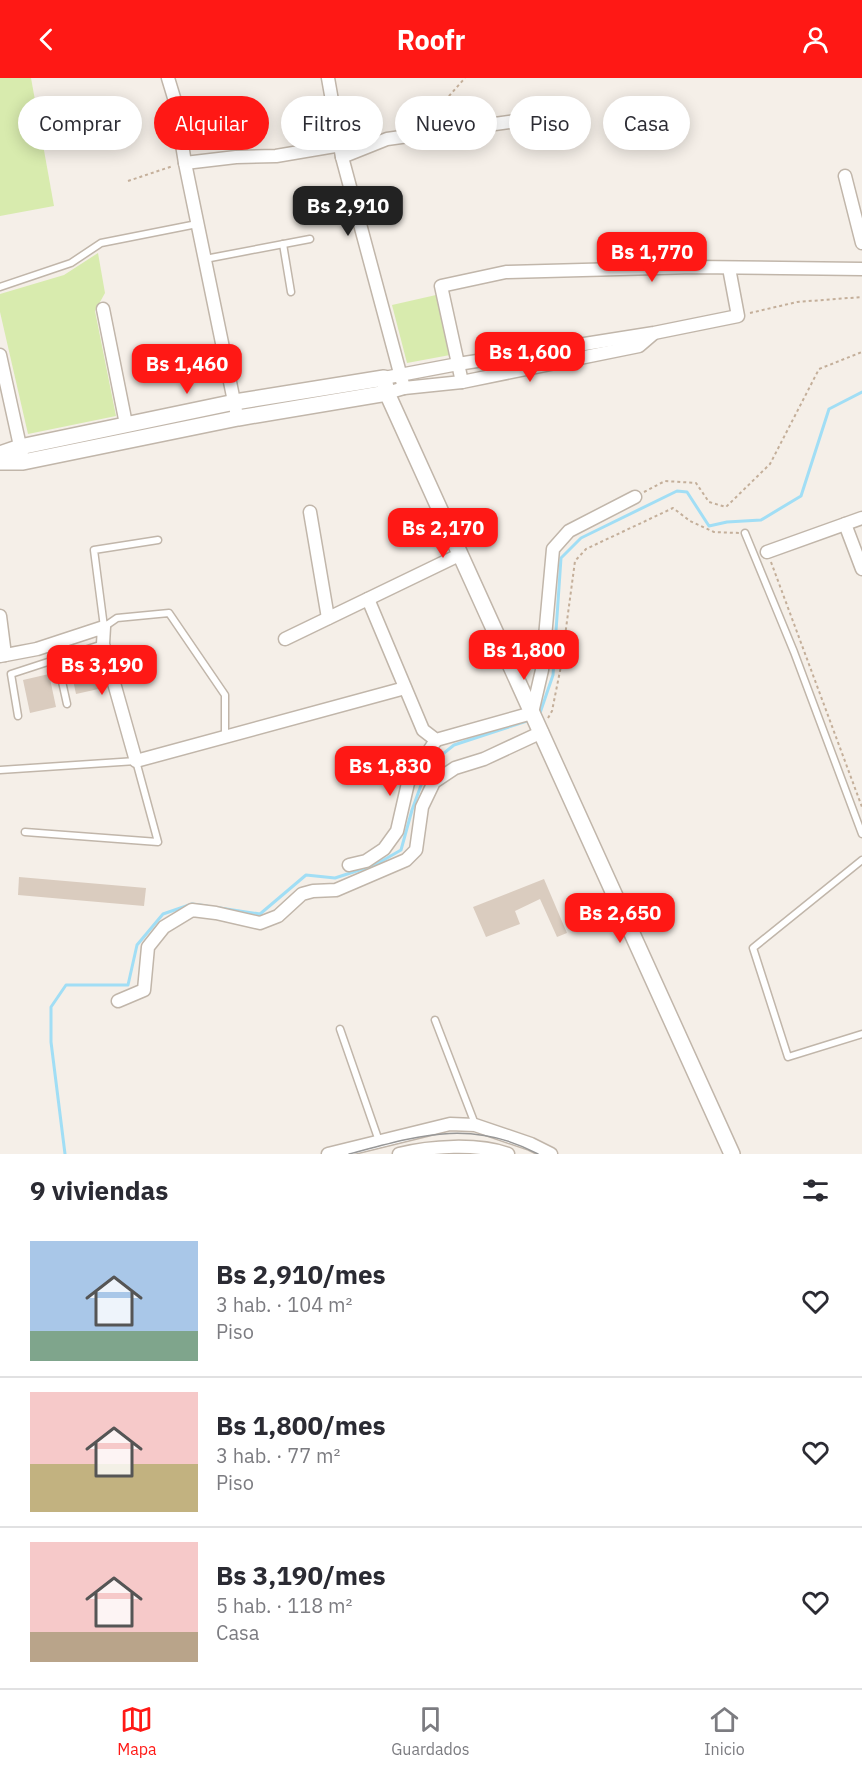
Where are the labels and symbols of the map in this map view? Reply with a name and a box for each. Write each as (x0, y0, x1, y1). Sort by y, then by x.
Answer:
pin: Bs 2,910 (286, 186, 410, 237)
pin: Bs 1,770 (590, 232, 714, 283)
pin: Bs 1,600 (468, 332, 592, 383)
pin: Bs 1,460 (125, 344, 249, 395)
pin: Bs 2,170 (381, 508, 505, 559)
pin: Bs 1,800 (462, 630, 586, 681)
pin: Bs 3,190 (40, 645, 164, 696)
pin: Bs 1,830 (328, 746, 452, 797)
pin: Bs 2,650 (558, 893, 682, 944)

